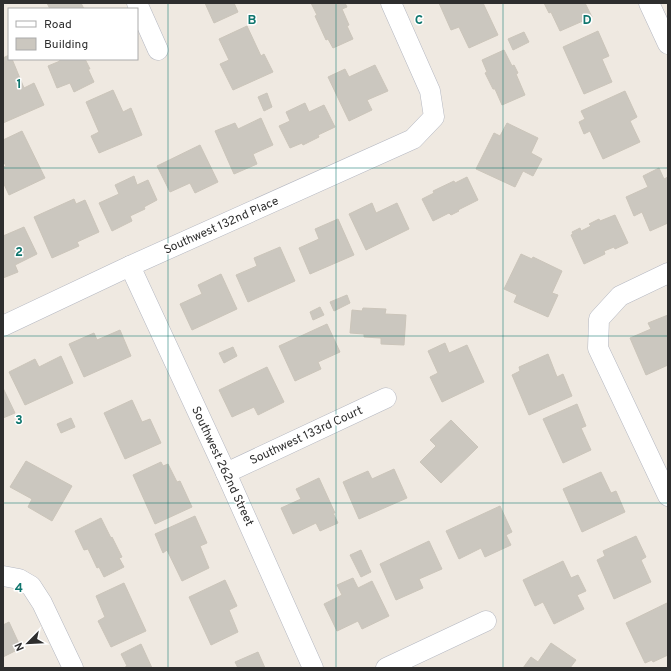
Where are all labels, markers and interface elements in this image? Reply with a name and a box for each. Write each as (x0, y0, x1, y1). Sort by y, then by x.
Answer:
legend (8, 8, 138, 60)
text: B (248, 13, 257, 29)
text: C (415, 13, 423, 29)
text: D (582, 13, 592, 29)
text: Road (44, 17, 72, 33)
text: Building (44, 37, 88, 53)
text: 1 (16, 77, 22, 93)
street label: Southwest 132nd Place (161, 193, 281, 258)
text: 2 (15, 245, 23, 261)
street label: Southwest 133rd Court (247, 403, 365, 469)
street label: Southwest 262nd Street (187, 404, 257, 529)
text: 3 (15, 413, 23, 429)
text: 4 (15, 581, 23, 597)
north arrow (8, 623, 48, 663)
text: N (12, 640, 28, 653)

